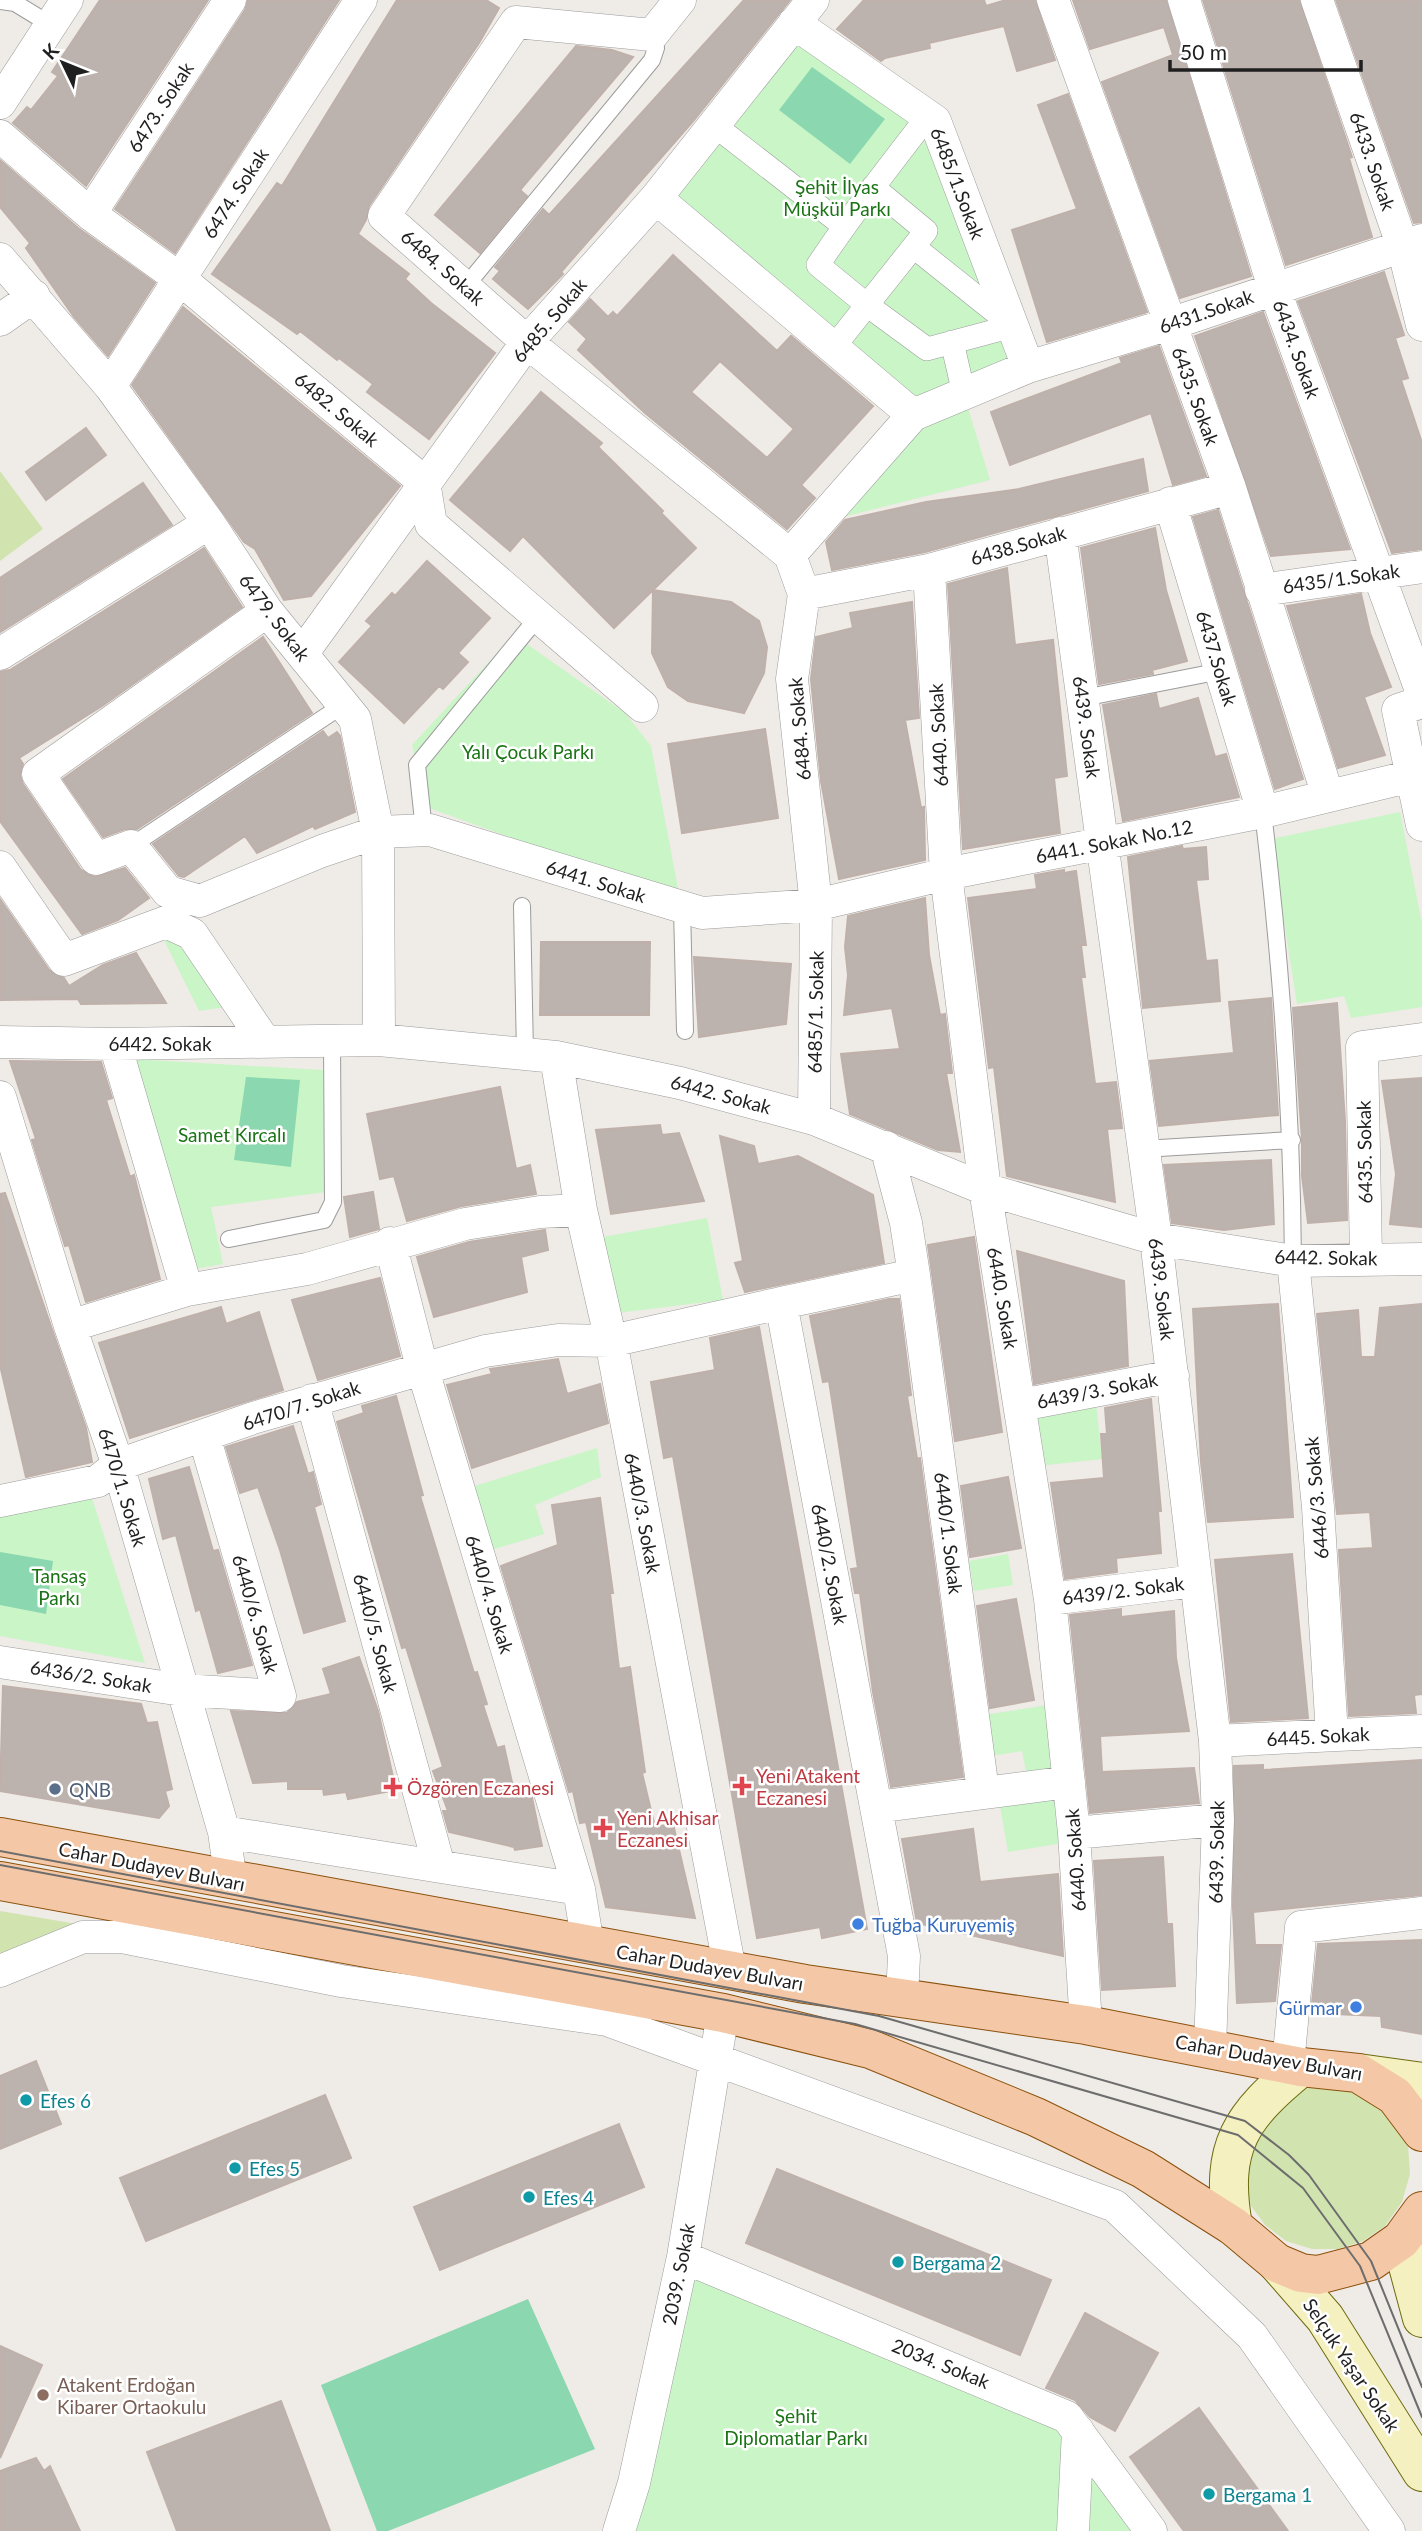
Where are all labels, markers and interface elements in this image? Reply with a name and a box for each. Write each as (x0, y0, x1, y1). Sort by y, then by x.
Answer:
north arrow (28, 28, 98, 98)
scale bar (1170, 28, 1361, 72)
text: K (37, 38, 64, 64)
text: 50 m (1180, 39, 1227, 64)
street label: 6473. Sokak (122, 57, 198, 157)
street label: 6433. Sokak (1345, 108, 1401, 214)
street label: 6485/1.Sokak (926, 124, 990, 242)
street label: 6474. Sokak (197, 143, 273, 243)
park label: Şehit İlyas Müşkül Parkı (783, 175, 891, 220)
street label: 6484. Sokak (397, 224, 490, 310)
street label: 6485. Sokak (507, 273, 591, 367)
street label: 6431.Sokak (1156, 284, 1257, 338)
street label: 6434. Sokak (1269, 297, 1326, 402)
street label: 6435. Sokak (1168, 344, 1225, 449)
street label: 6482. Sokak (290, 367, 384, 451)
street label: 6438.Sokak (968, 520, 1069, 570)
street label: 6435/1.Sokak (1281, 558, 1401, 598)
street label: 6479. Sokak (235, 569, 315, 665)
street label: 6437.Sokak (1192, 608, 1242, 709)
street label: 6439. Sokak (1068, 674, 1106, 780)
street label: 6484. Sokak (783, 676, 815, 781)
street label: 6440. Sokak (924, 683, 952, 787)
park label: Yalı Çocuk Parkı (462, 740, 594, 763)
street label: 6441. Sokak No.12 (1033, 814, 1195, 868)
street label: 6441. Sokak (543, 855, 649, 907)
street label: 6485/1. Sokak (802, 950, 828, 1074)
street label: 6442. Sokak (108, 1032, 212, 1055)
street label: 6442. Sokak (668, 1070, 774, 1119)
street label: 6435. Sokak (1352, 1100, 1376, 1204)
park label: Samet Kırcalı (178, 1123, 286, 1146)
street label: 6439. Sokak (1144, 1236, 1180, 1342)
street label: 6440. Sokak (983, 1245, 1023, 1351)
street label: 6442. Sokak (1274, 1245, 1378, 1269)
street label: 6439/3. Sokak (1035, 1367, 1160, 1413)
street label: 6470/7. Sokak (239, 1375, 363, 1435)
street label: 6470/1. Sokak (94, 1425, 152, 1549)
street label: 6446/3. Sokak (1299, 1435, 1333, 1560)
street label: 6440/3. Sokak (620, 1451, 666, 1576)
street label: 6440/1. Sokak (930, 1471, 968, 1596)
street label: 6440/2. Sokak (807, 1502, 853, 1627)
street label: 6440/4. Sokak (461, 1532, 519, 1656)
street label: 6440/6. Sokak (228, 1552, 284, 1677)
park label: Tansaş Parkı (32, 1564, 87, 1609)
street label: 6440/5. Sokak (349, 1571, 403, 1696)
street label: 6439/2. Sokak (1061, 1571, 1186, 1609)
street label: 6436/2. Sokak (29, 1655, 154, 1697)
street label: 6445. Sokak (1266, 1722, 1370, 1750)
place label: Yeni Atakent Eczanesi (756, 1764, 860, 1809)
place label: Özgören Eczanesi (407, 1776, 554, 1799)
place label: QNB (69, 1778, 111, 1801)
marker: Yeni Atakent Eczanesi (734, 1778, 750, 1794)
marker: Özgören Eczanesi (385, 1779, 401, 1795)
marker: QNB (47, 1781, 63, 1797)
street label: 6439. Sokak (1204, 1800, 1228, 1904)
place label: Yeni Akhisar Eczanesi (617, 1806, 719, 1851)
street label: 6440. Sokak (1060, 1807, 1090, 1912)
marker: Yeni Akhisar Eczanesi (595, 1820, 611, 1836)
street label: Cahar Dudayev Bulvarı (57, 1837, 247, 1895)
place label: Tuğba Kuruyemiş (872, 1913, 1015, 1936)
marker: Tuğba Kuruyemiş (850, 1916, 866, 1932)
street label: Cahar Dudayev Bulvarı (615, 1939, 805, 1995)
place label: Gürmar (1279, 1996, 1342, 2019)
marker: Gürmar (1348, 1999, 1364, 2015)
street label: Cahar Dudayev Bulvarı (1174, 2029, 1364, 2085)
place label: Efes 6 (40, 2089, 91, 2112)
marker: Efes 6 (18, 2092, 34, 2108)
place label: Efes 5 (249, 2157, 300, 2180)
marker: Efes 5 (227, 2160, 243, 2176)
place label: Efes 4 (543, 2186, 594, 2209)
marker: Efes 4 (521, 2189, 537, 2205)
street label: 2039. Sokak (657, 2221, 699, 2327)
place label: Bergama 2 (912, 2251, 1001, 2274)
marker: Bergama 2 (890, 2254, 906, 2270)
street label: Selçuk Yaşar Sokak (1299, 2294, 1405, 2436)
street label: 2034. Sokak (889, 2333, 993, 2393)
place label: Atakent Erdoğan Kibarer Ortaokulu (57, 2373, 206, 2418)
marker: Atakent Erdoğan Kibarer Ortaokulu (35, 2387, 51, 2403)
park label: Şehit Diplomatlar Parkı (724, 2404, 868, 2449)
place label: Bergama 1 (1223, 2483, 1312, 2506)
marker: Bergama 1 (1201, 2486, 1217, 2502)

